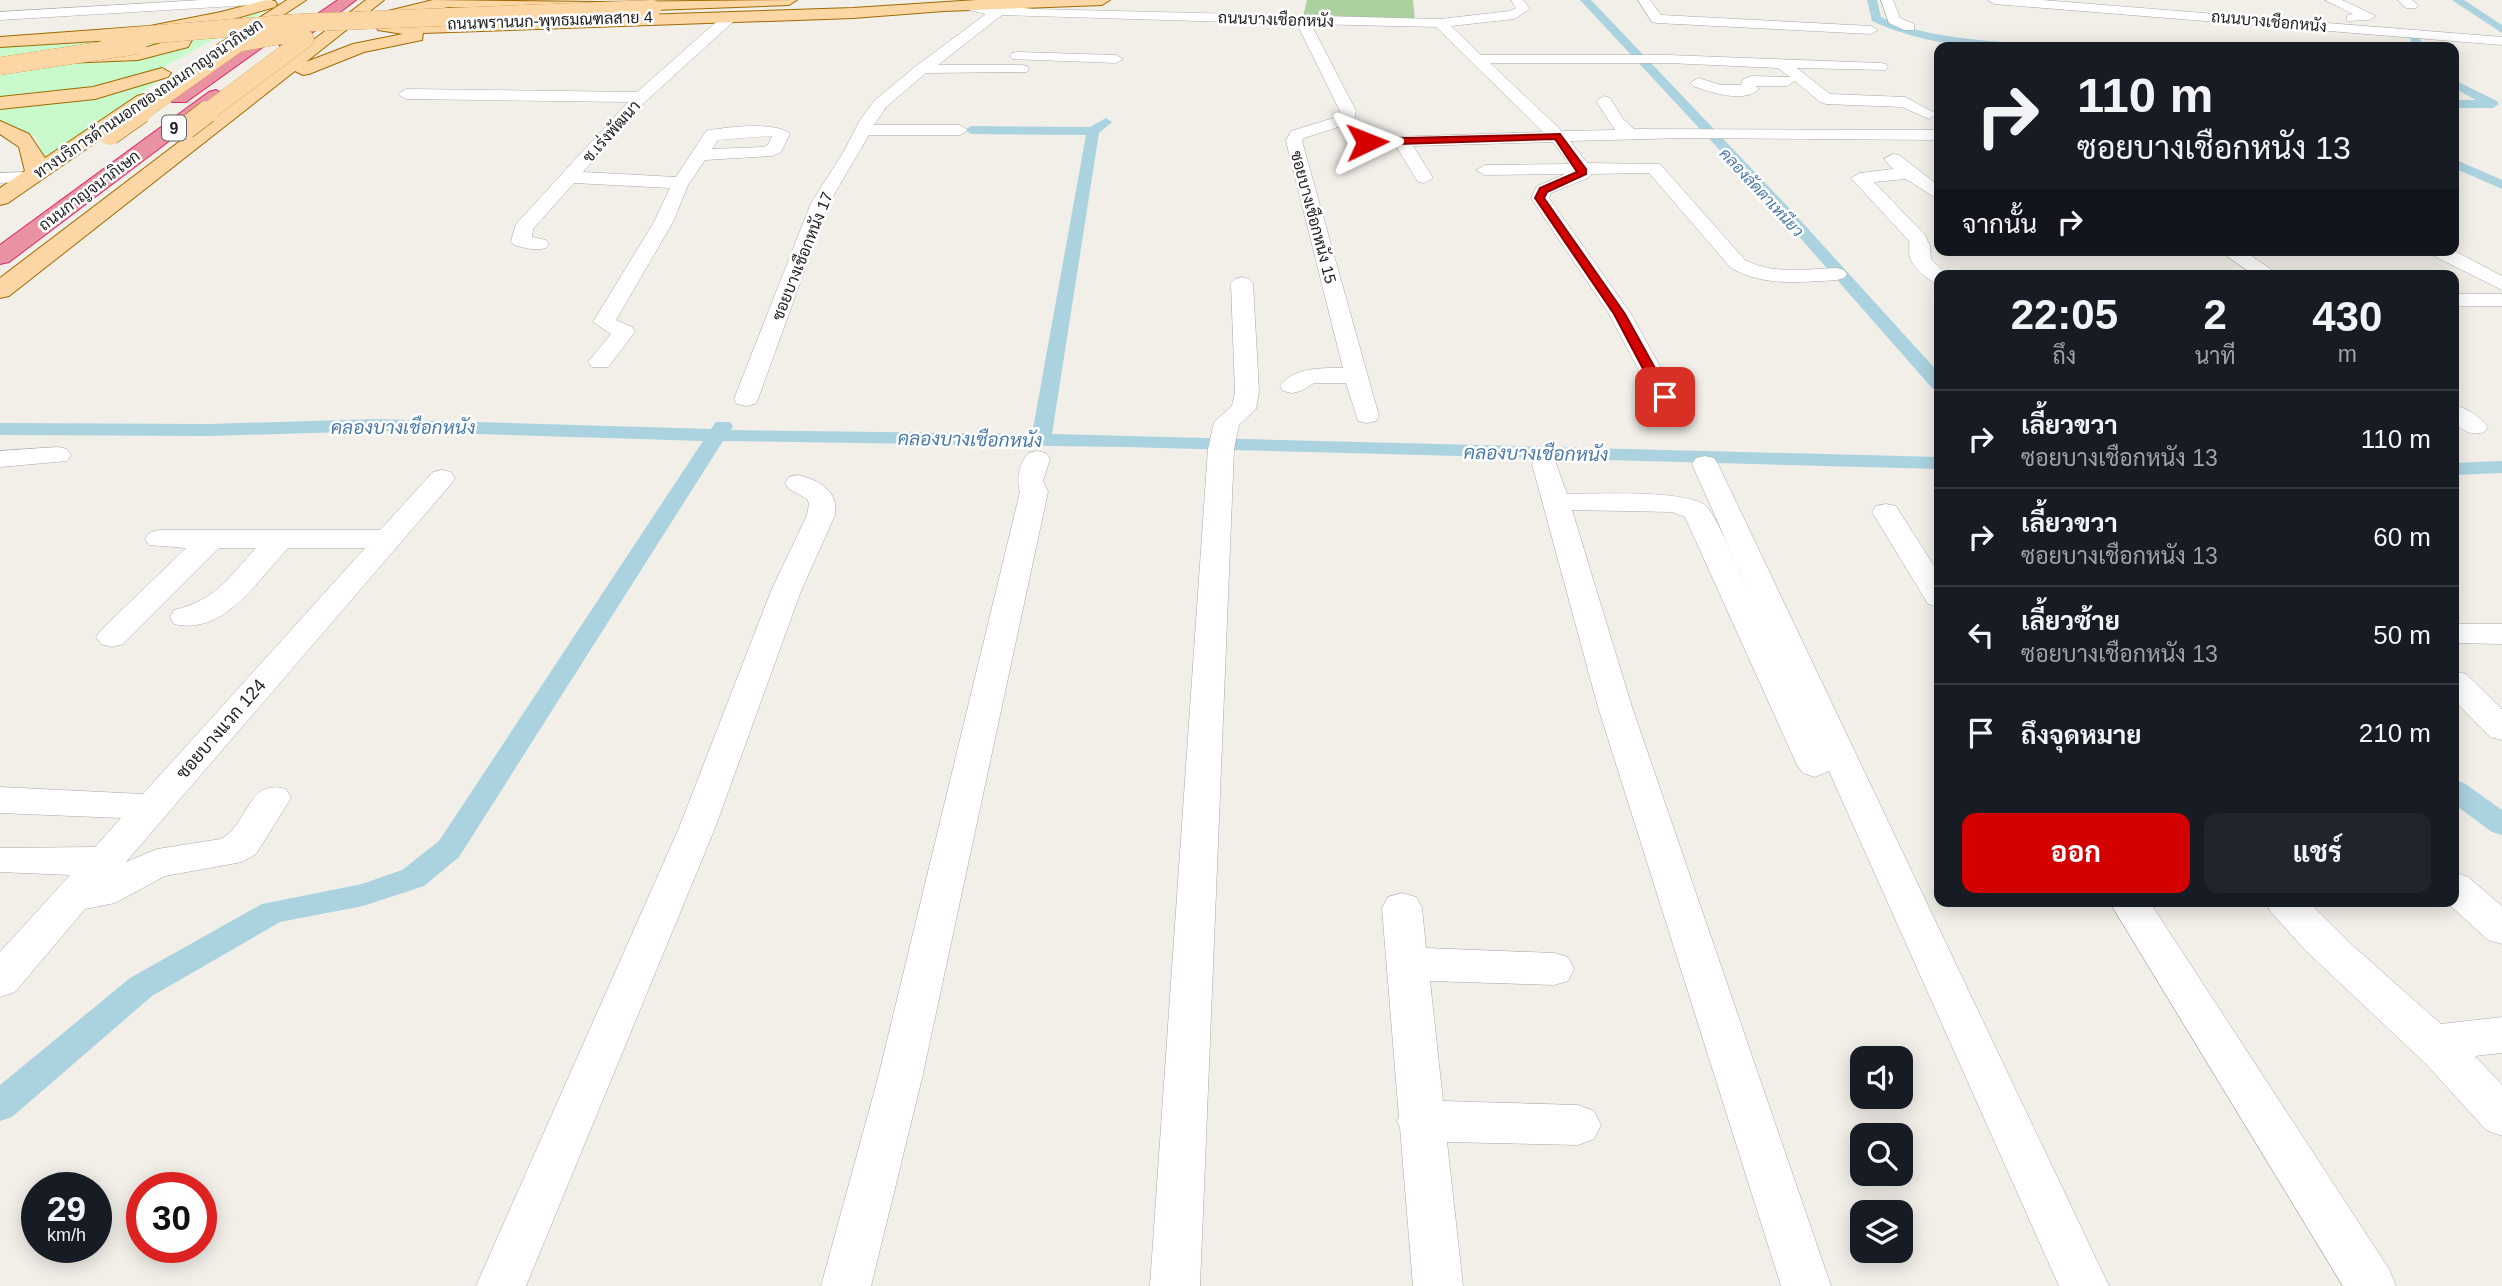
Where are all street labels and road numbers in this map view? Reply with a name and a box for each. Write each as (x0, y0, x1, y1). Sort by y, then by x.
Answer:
street label: ถนนบางเชือกหนัง (2210, 6, 2328, 35)
street label: ถนนบางเชือกหนัง (1218, 7, 1334, 30)
street label: ถนนพรานนก-พุทธมณฑลสาย 4 (447, 8, 653, 36)
street label: ทางบริการด้านนอกของถนนกาญจนาภิเษก (30, 14, 266, 182)
street label: ซ.เร่งพัฒนา (578, 96, 643, 166)
road number: 9 (162, 116, 186, 140)
street label: ถนนกาญจนาภิเษก (35, 146, 144, 235)
street label: ซอยบางเชือกหนัง 15 (1288, 148, 1341, 286)
street label: ซอยบางเชือกหนัง 17 (767, 189, 836, 323)
street label: ซอยบางแวก 124 (172, 675, 270, 783)

